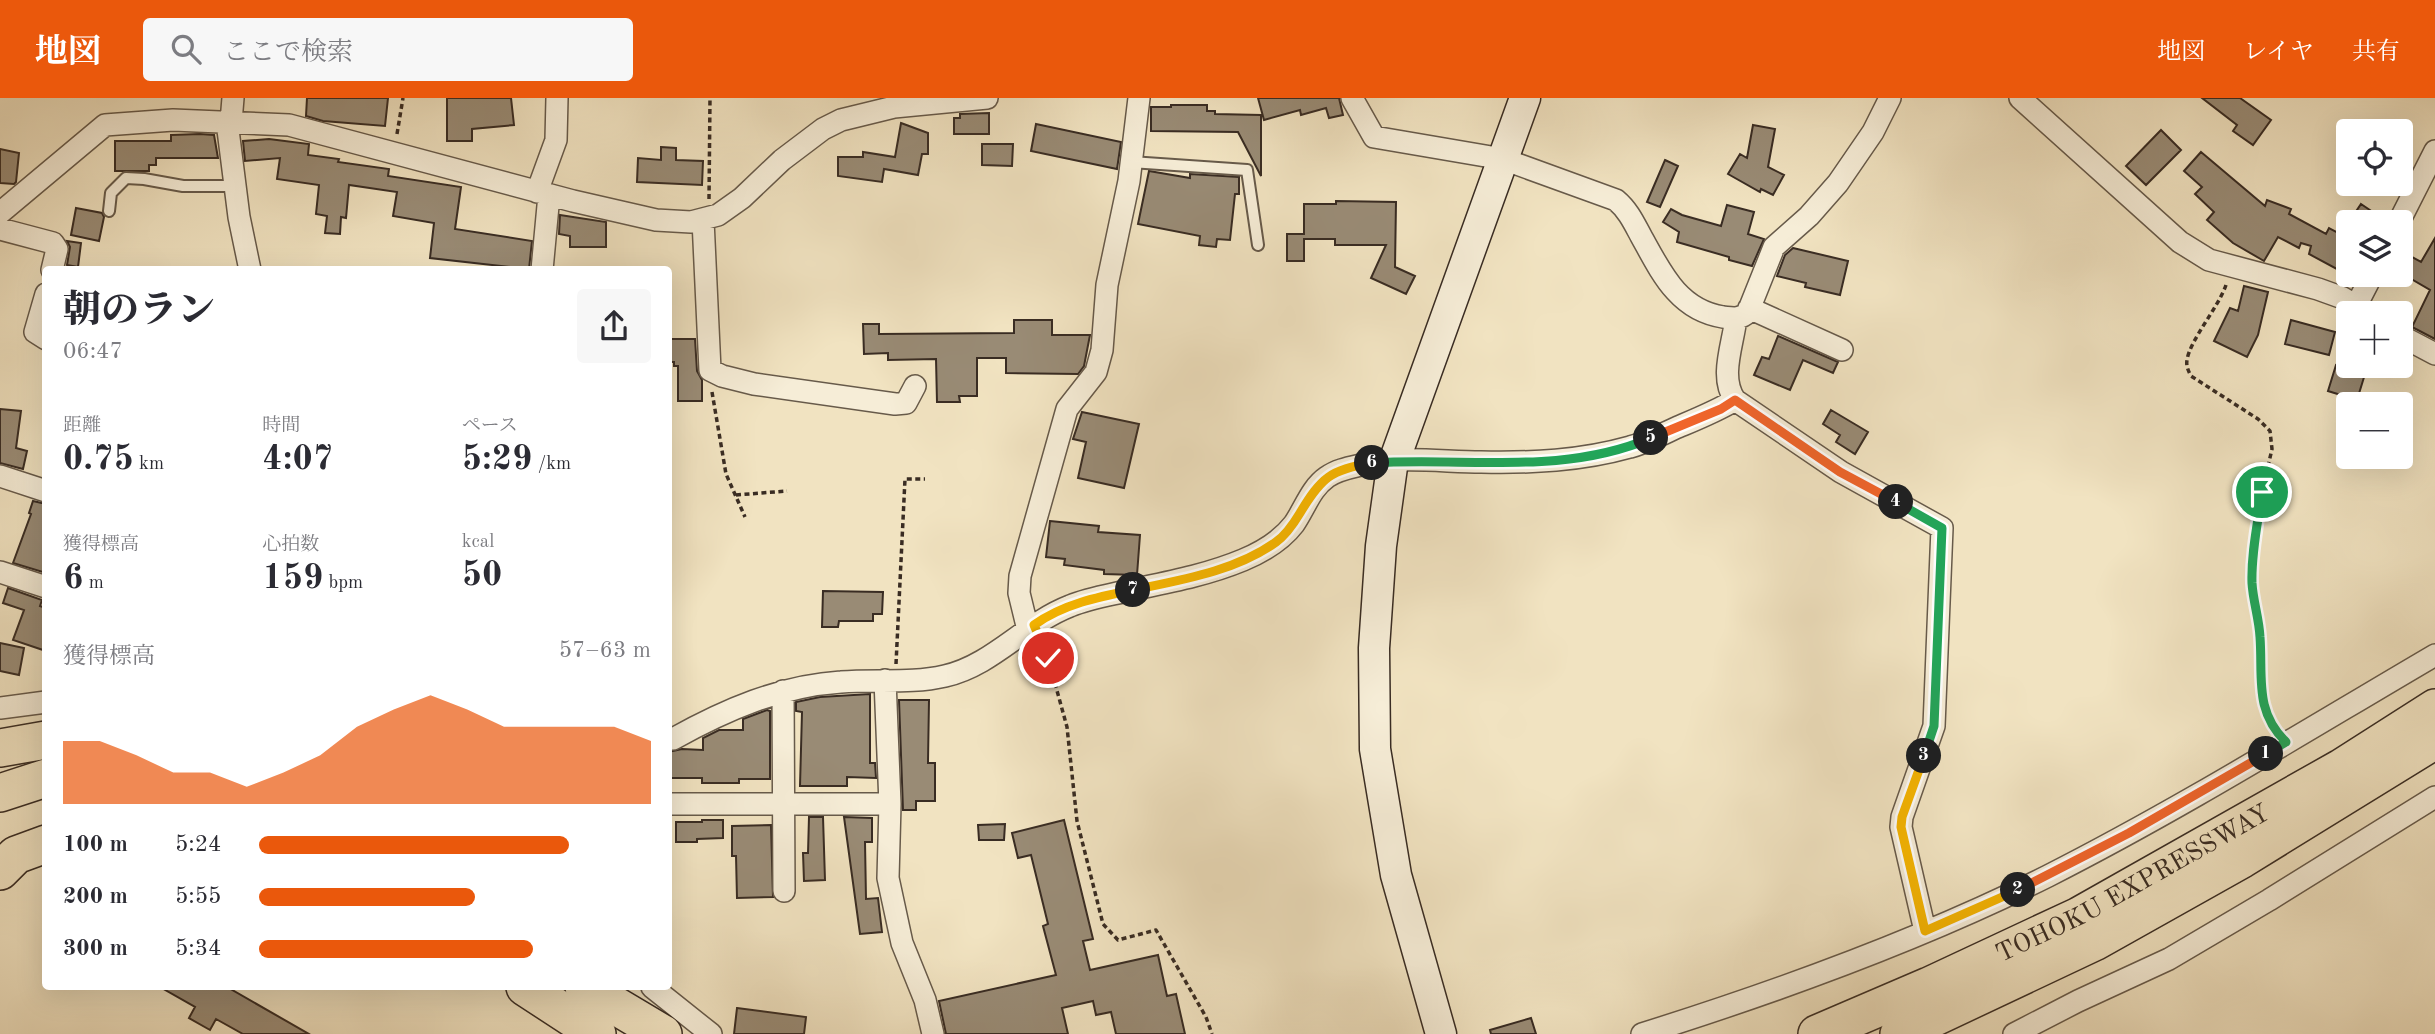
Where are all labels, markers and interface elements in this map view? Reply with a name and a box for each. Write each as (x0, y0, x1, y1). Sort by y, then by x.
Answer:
search box (143, 18, 633, 81)
icon: search (167, 30, 205, 68)
text: 地図 (35, 37, 101, 70)
text: ここで検索 (223, 40, 353, 66)
text: 地図 (2157, 41, 2205, 65)
text: レイヤ (2243, 41, 2314, 65)
text: 共有 (2352, 41, 2400, 65)
map controls (2336, 119, 2413, 469)
button: locate (2336, 119, 2413, 196)
button: layers (2336, 210, 2413, 287)
button: share (577, 289, 651, 363)
text: 朝のラン (63, 293, 215, 331)
button: + (2336, 301, 2413, 378)
text: 06:47 (63, 340, 123, 363)
button: − (2336, 392, 2413, 469)
text: 距離 (63, 417, 101, 436)
text: 時間 (262, 417, 300, 436)
text: ペース (462, 417, 518, 436)
pin: 5 (1634, 420, 1668, 456)
text: 5 (1645, 428, 1656, 447)
text: 0.75 (63, 442, 134, 477)
text: 4:07 (262, 442, 333, 477)
text: 5:29 (462, 442, 532, 477)
pin: 6 (1354, 446, 1390, 480)
text: 6 (1366, 453, 1377, 472)
text: km (134, 455, 164, 474)
text: /km (532, 455, 571, 474)
pin (2232, 462, 2292, 522)
icon: arrive (2243, 473, 2281, 511)
pin: 4 (1878, 484, 1913, 520)
text: 4 (1890, 492, 1901, 511)
text: kcal (462, 533, 494, 552)
text: 獲得標高 (63, 536, 139, 555)
text: 心拍数 (262, 536, 319, 555)
text: 50 (462, 558, 502, 593)
text: 6 (63, 561, 83, 596)
text: 159 (262, 561, 323, 596)
pin: 7 (1116, 573, 1150, 608)
text: m (83, 574, 104, 593)
text: bpm (323, 574, 363, 593)
text: 7 (1127, 580, 1138, 599)
pin (1018, 628, 1078, 688)
text: 57–63 m (559, 639, 651, 662)
icon: check (1029, 639, 1067, 677)
text: 獲得標高 (63, 645, 155, 668)
pin: 1 (2248, 736, 2284, 772)
pin: 3 (1906, 738, 1941, 774)
text: 1 (2260, 744, 2271, 763)
text: 3 (1918, 746, 1929, 765)
street label: TOHOKU EXPRESSWAY (1992, 800, 2274, 968)
text: 100 m (63, 833, 128, 856)
text: 5:24 (175, 833, 221, 856)
pin: 2 (2000, 872, 2036, 908)
text: 2 (2012, 880, 2023, 899)
text: 200 m (63, 885, 128, 908)
text: 5:55 (175, 885, 221, 908)
text: 300 m (63, 937, 128, 960)
text: 5:34 (175, 937, 221, 960)

